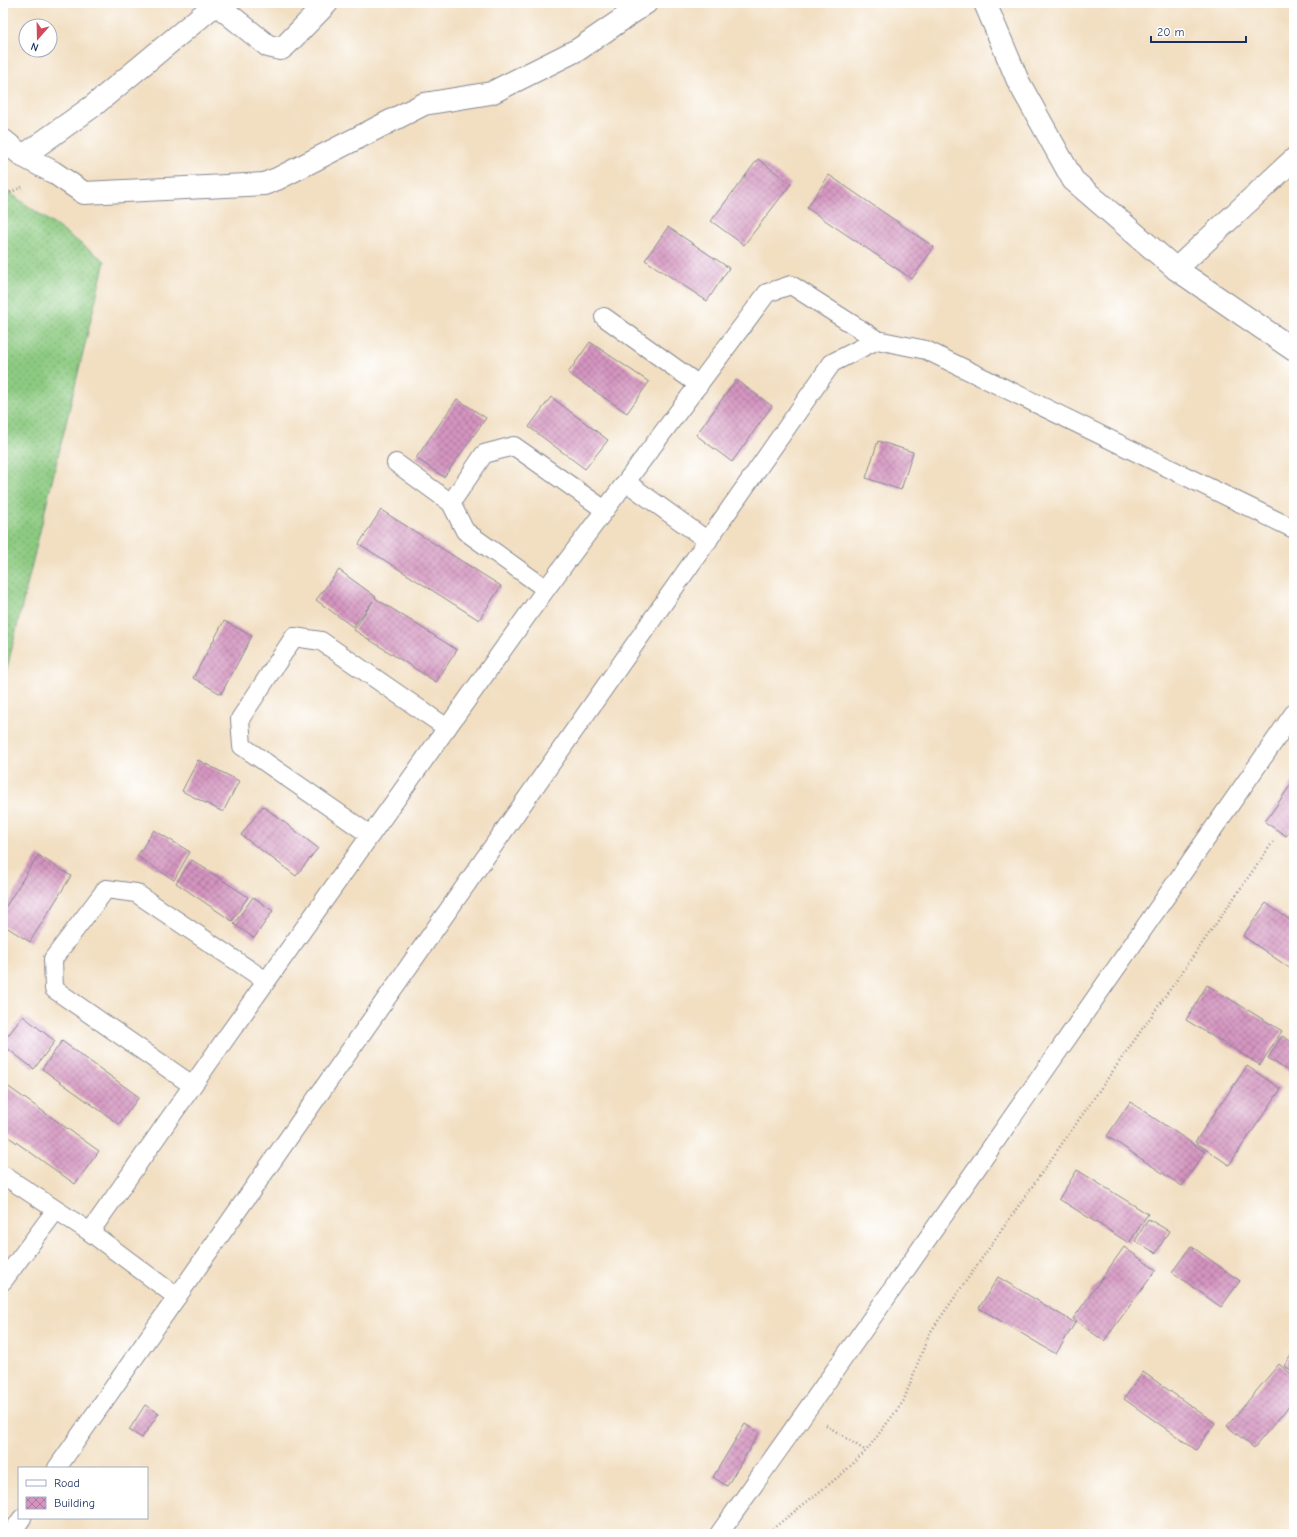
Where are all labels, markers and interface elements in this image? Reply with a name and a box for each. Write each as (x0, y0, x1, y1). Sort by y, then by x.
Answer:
north arrow (18, 18, 58, 58)
scale bar (1151, 18, 1246, 44)
text: 20 m (1157, 25, 1185, 39)
text: N (29, 40, 40, 54)
legend (18, 1467, 148, 1519)
text: Road (54, 1476, 80, 1490)
text: Building (54, 1496, 95, 1510)

